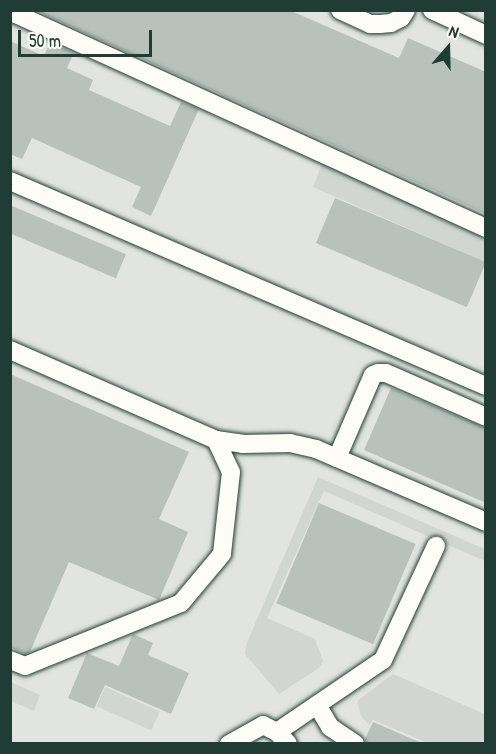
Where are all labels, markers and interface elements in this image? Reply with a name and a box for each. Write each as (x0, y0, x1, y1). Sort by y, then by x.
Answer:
scale bar (21, 18, 154, 56)
north arrow (418, 18, 478, 78)
text: N (446, 19, 462, 43)
text: 50 m (29, 28, 61, 53)

